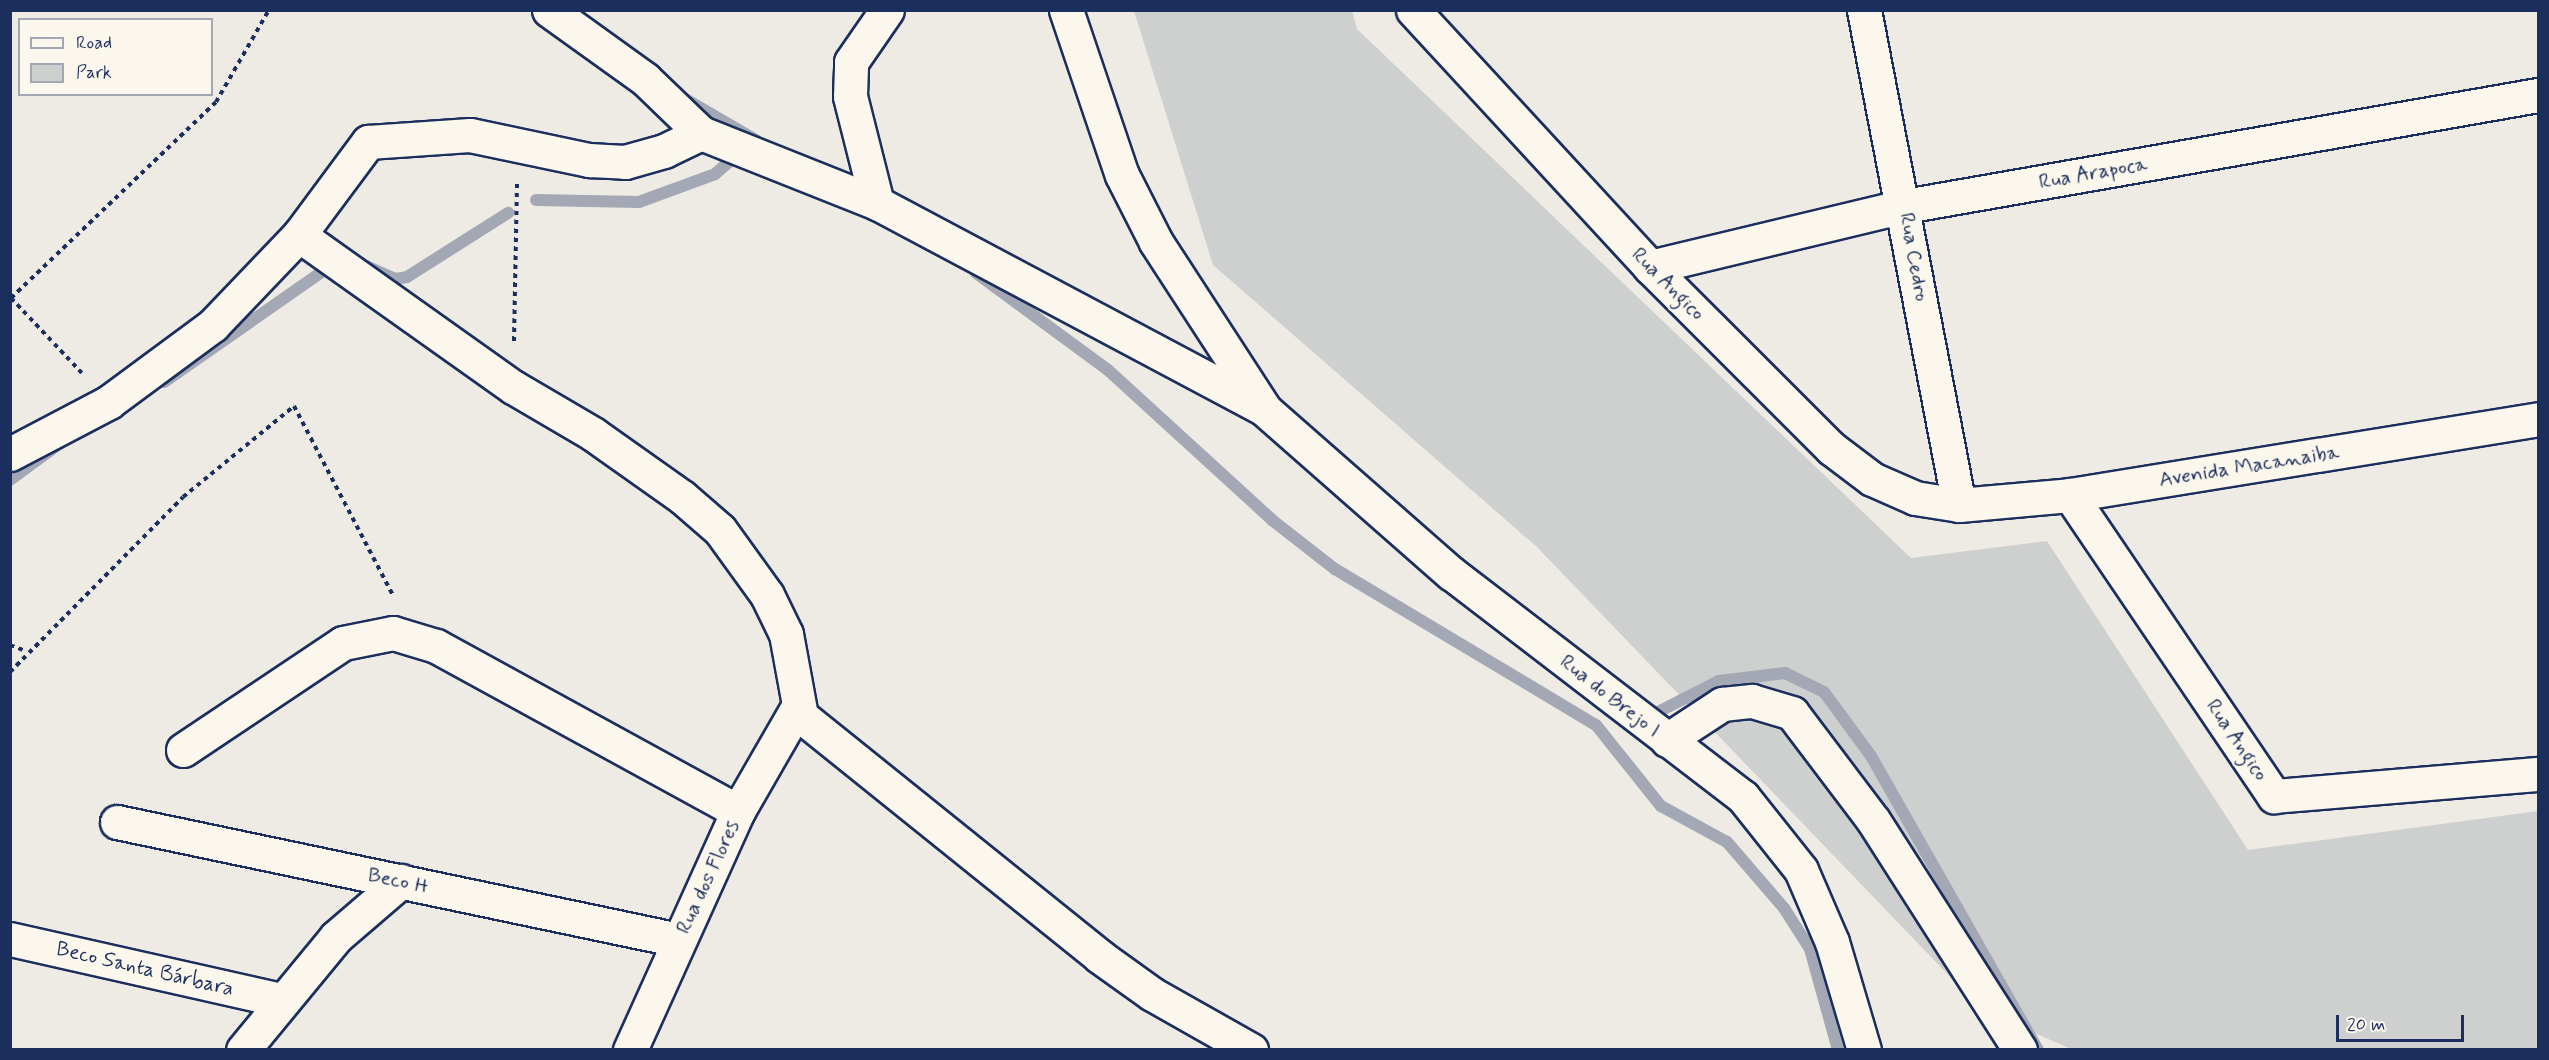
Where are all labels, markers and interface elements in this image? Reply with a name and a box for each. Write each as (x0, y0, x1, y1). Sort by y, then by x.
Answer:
legend (18, 18, 213, 96)
text: Road (76, 31, 112, 55)
text: Park (76, 61, 112, 85)
street label: Rua Arapoca (2038, 151, 2148, 195)
street label: Rua Cedro (1894, 210, 1934, 304)
street label: Rua Angico (1626, 242, 1710, 326)
street label: Avenida Macanaiba (2159, 440, 2339, 492)
street label: Rua do Brejo I (1553, 648, 1667, 744)
street label: Rua Angico (2201, 694, 2273, 786)
street label: Rua dos Flores (670, 815, 746, 939)
street label: Beco H (365, 862, 431, 900)
street label: Beco Santa Bárbara (54, 936, 236, 1002)
scale bar (2339, 1003, 2466, 1041)
text: 20 m (2347, 1013, 2385, 1037)

